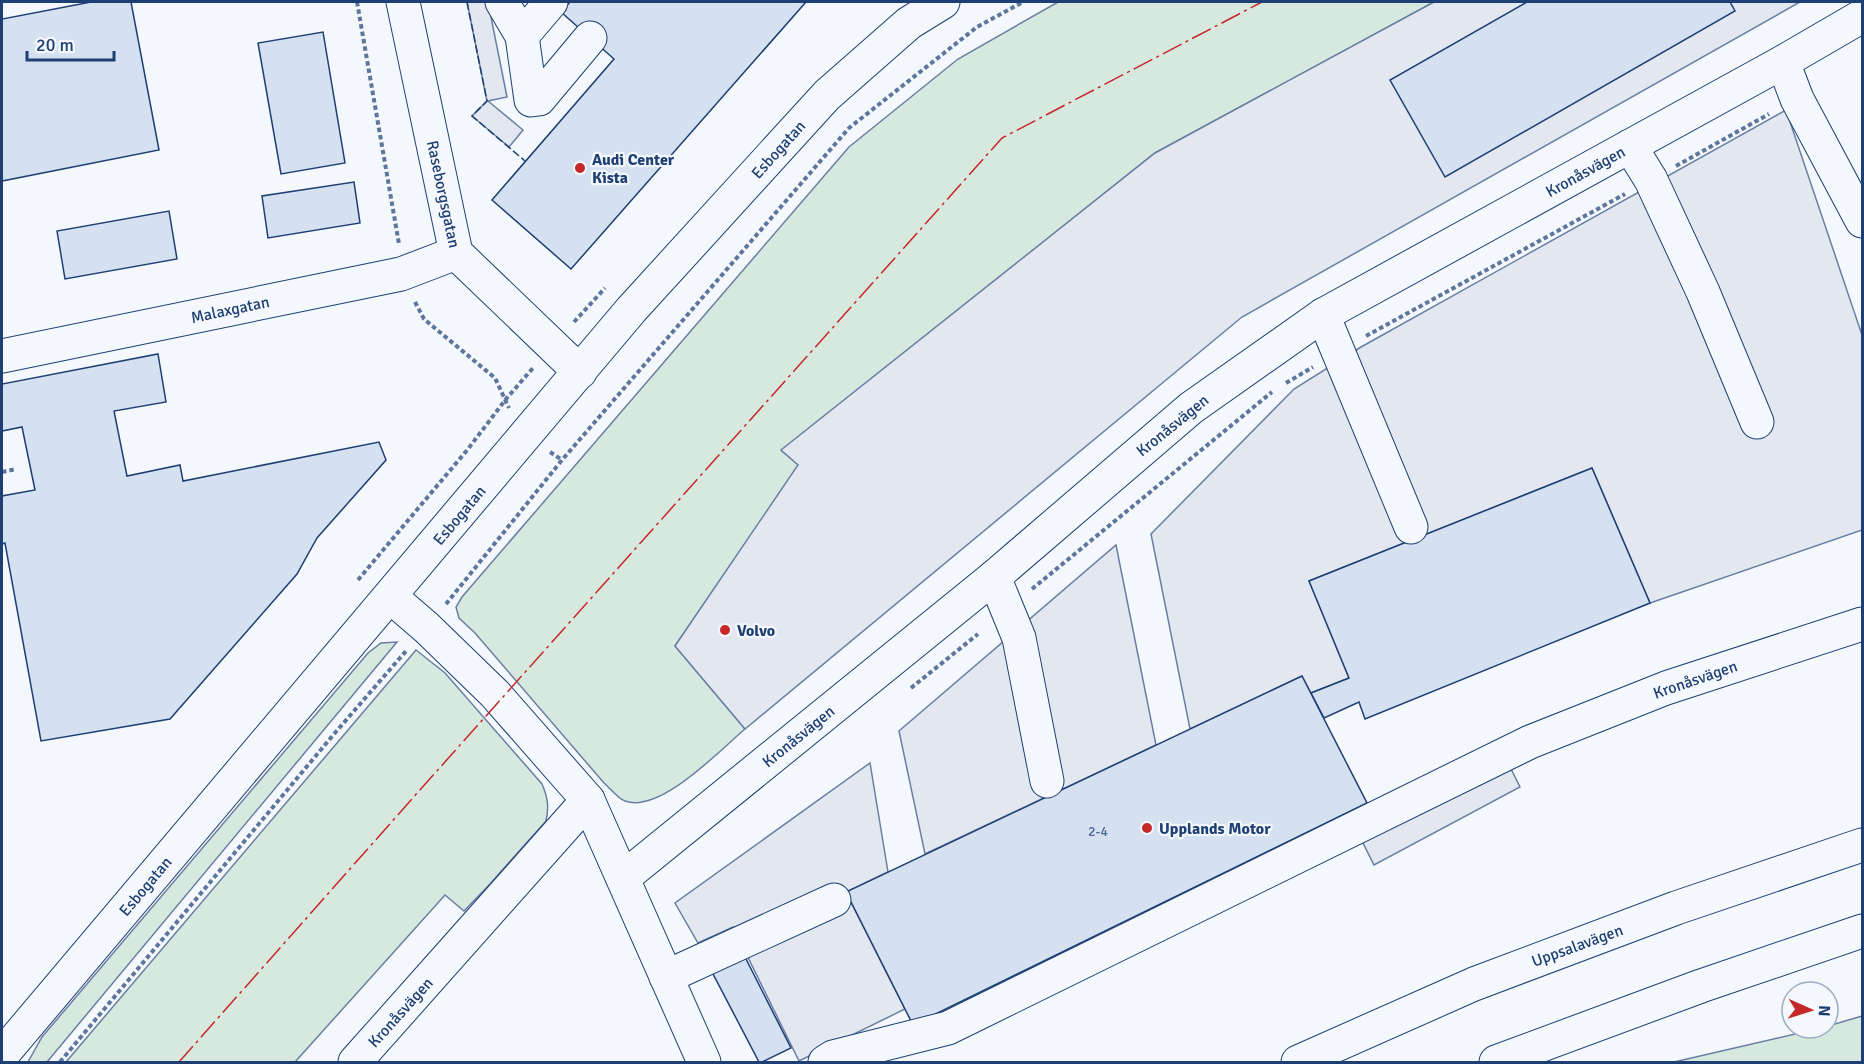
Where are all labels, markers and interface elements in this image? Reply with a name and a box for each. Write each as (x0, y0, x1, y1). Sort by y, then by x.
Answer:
scale bar (27, 24, 114, 62)
text: 20 m (36, 34, 74, 56)
street label: Esbogatan (747, 116, 810, 183)
street label: Raseborgsgatan (422, 139, 464, 250)
street label: Kronåsvägen (1542, 142, 1629, 202)
place label: Audi Center Kista (592, 150, 675, 188)
marker: Audi Center Kista (573, 161, 587, 175)
street label: Malaxgatan (189, 292, 271, 328)
street label: Kronåsvägen (1132, 390, 1213, 461)
street label: Esbogatan (429, 482, 490, 550)
place label: Volvo (737, 621, 775, 641)
marker: Volvo (718, 623, 732, 637)
street label: Kronåsvägen (1651, 656, 1740, 704)
street label: Kronåsvägen (758, 701, 839, 772)
place label: Upplands Motor (1159, 819, 1271, 839)
marker: Upplands Motor (1140, 821, 1154, 835)
house number: 2-4 (1088, 823, 1108, 840)
street label: Esbogatan (115, 853, 176, 921)
street label: Uppsalavägen (1529, 920, 1626, 972)
street label: Kronåsvägen (364, 973, 438, 1052)
north arrow (1780, 980, 1840, 1040)
text: N (1814, 1005, 1834, 1017)

